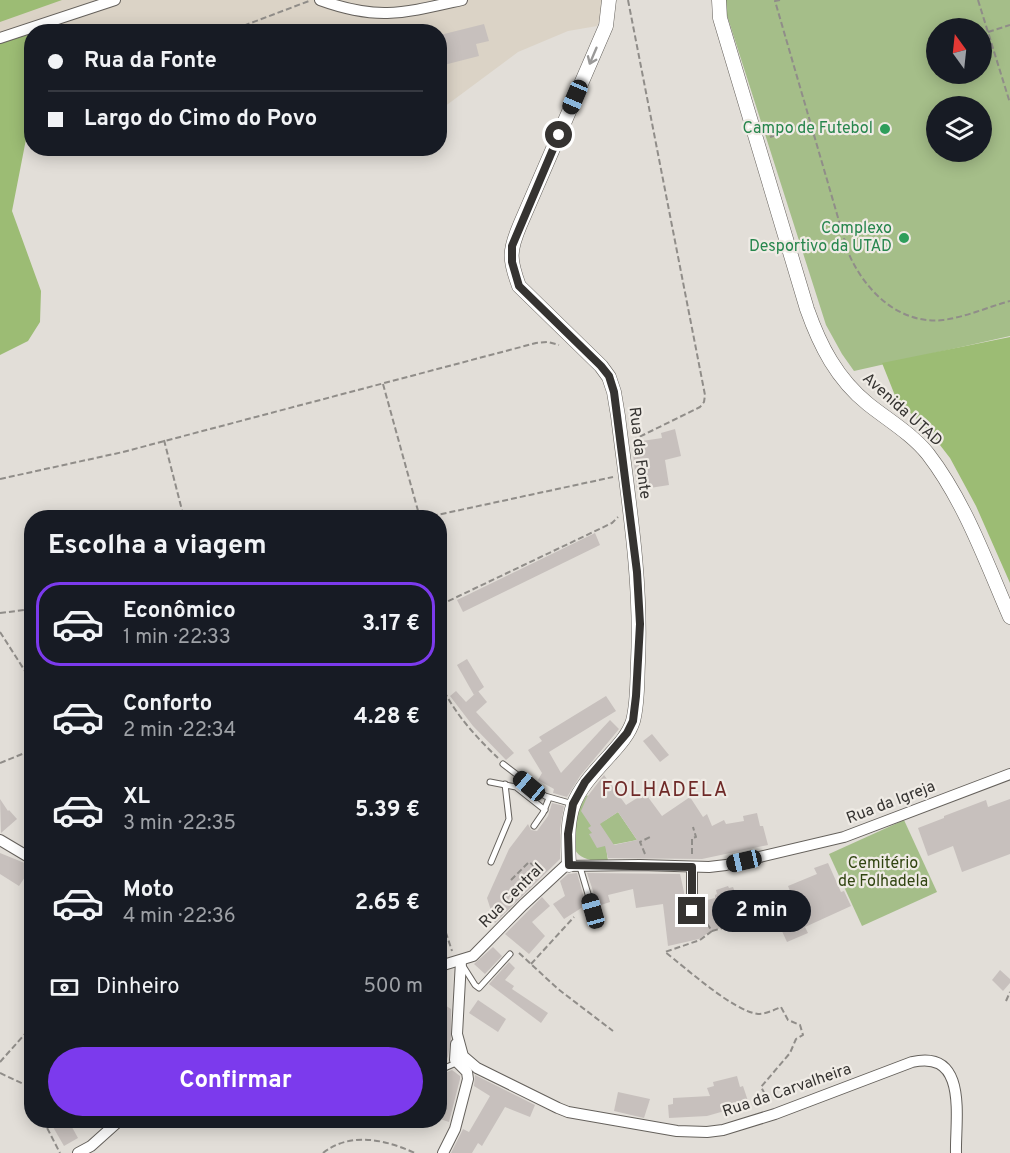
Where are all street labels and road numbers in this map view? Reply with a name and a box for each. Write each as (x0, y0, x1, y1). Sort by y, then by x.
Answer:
street label: Avenida UTAD (858, 369, 946, 451)
street label: Rua da Fonte (623, 406, 655, 500)
street label: Rua da Igreja (844, 777, 938, 829)
street label: Rua Central (475, 859, 549, 933)
street label: Rua da Carvalheira (720, 1060, 854, 1122)

